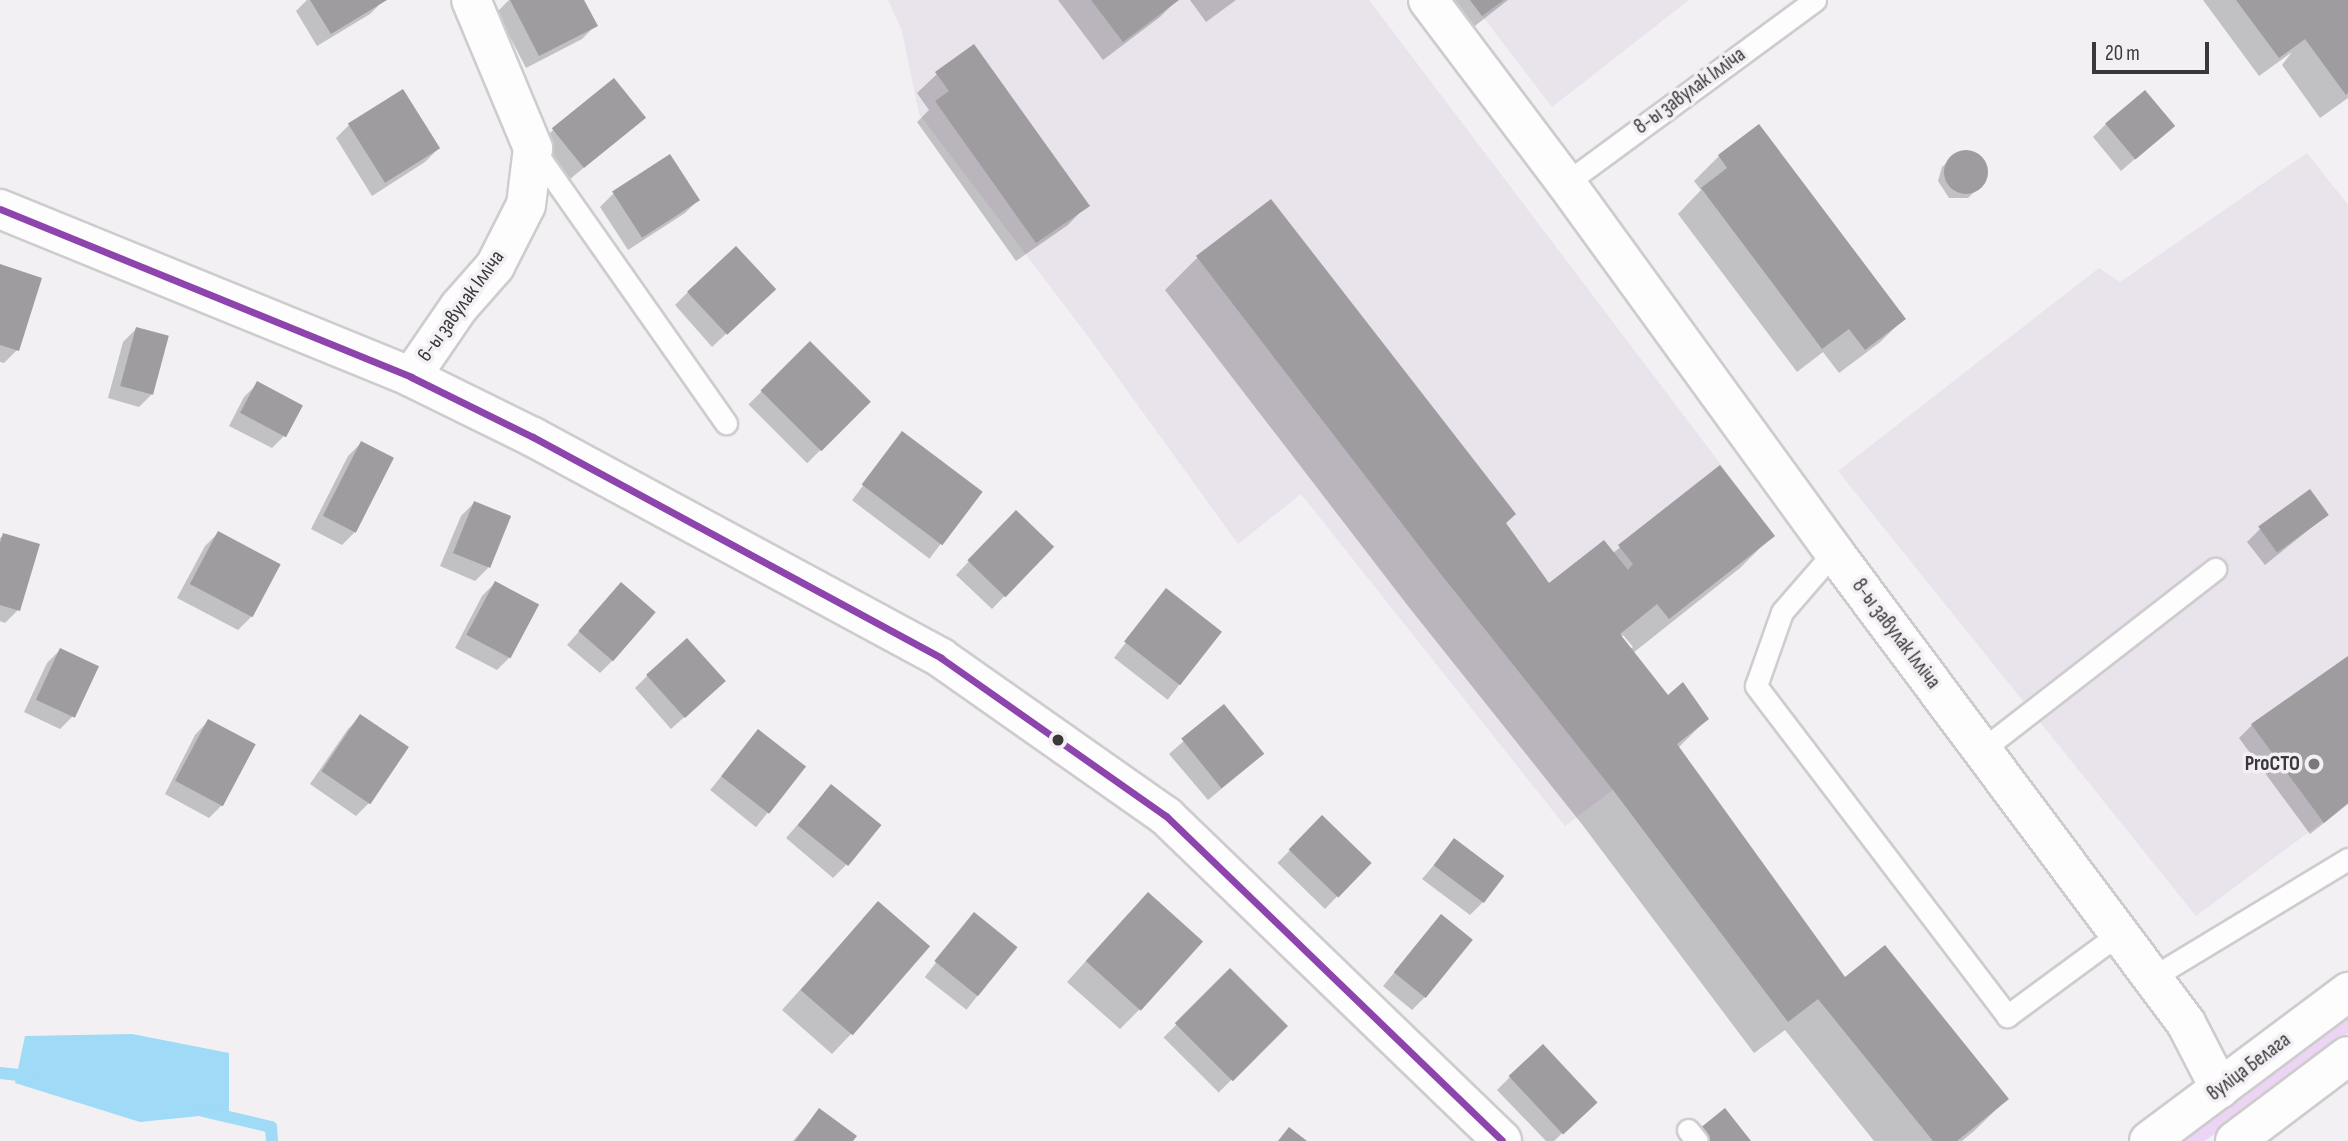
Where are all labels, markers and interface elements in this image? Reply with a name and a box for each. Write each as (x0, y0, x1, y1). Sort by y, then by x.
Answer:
scale bar (2096, 28, 2213, 72)
text: 20 m (2105, 41, 2140, 66)
street label: 8-ы завулак Ілліча (1629, 42, 1751, 140)
street label: 6-ы завулак Ілліча (412, 245, 510, 367)
street label: 8-ы завулак Ілліча (1846, 574, 1946, 694)
unlabelled marker (1051, 733, 1065, 747)
place label: ProСТО (2245, 751, 2300, 777)
marker: ProСТО (2306, 756, 2322, 772)
street label: вуліца Белага (2202, 1028, 2296, 1106)

